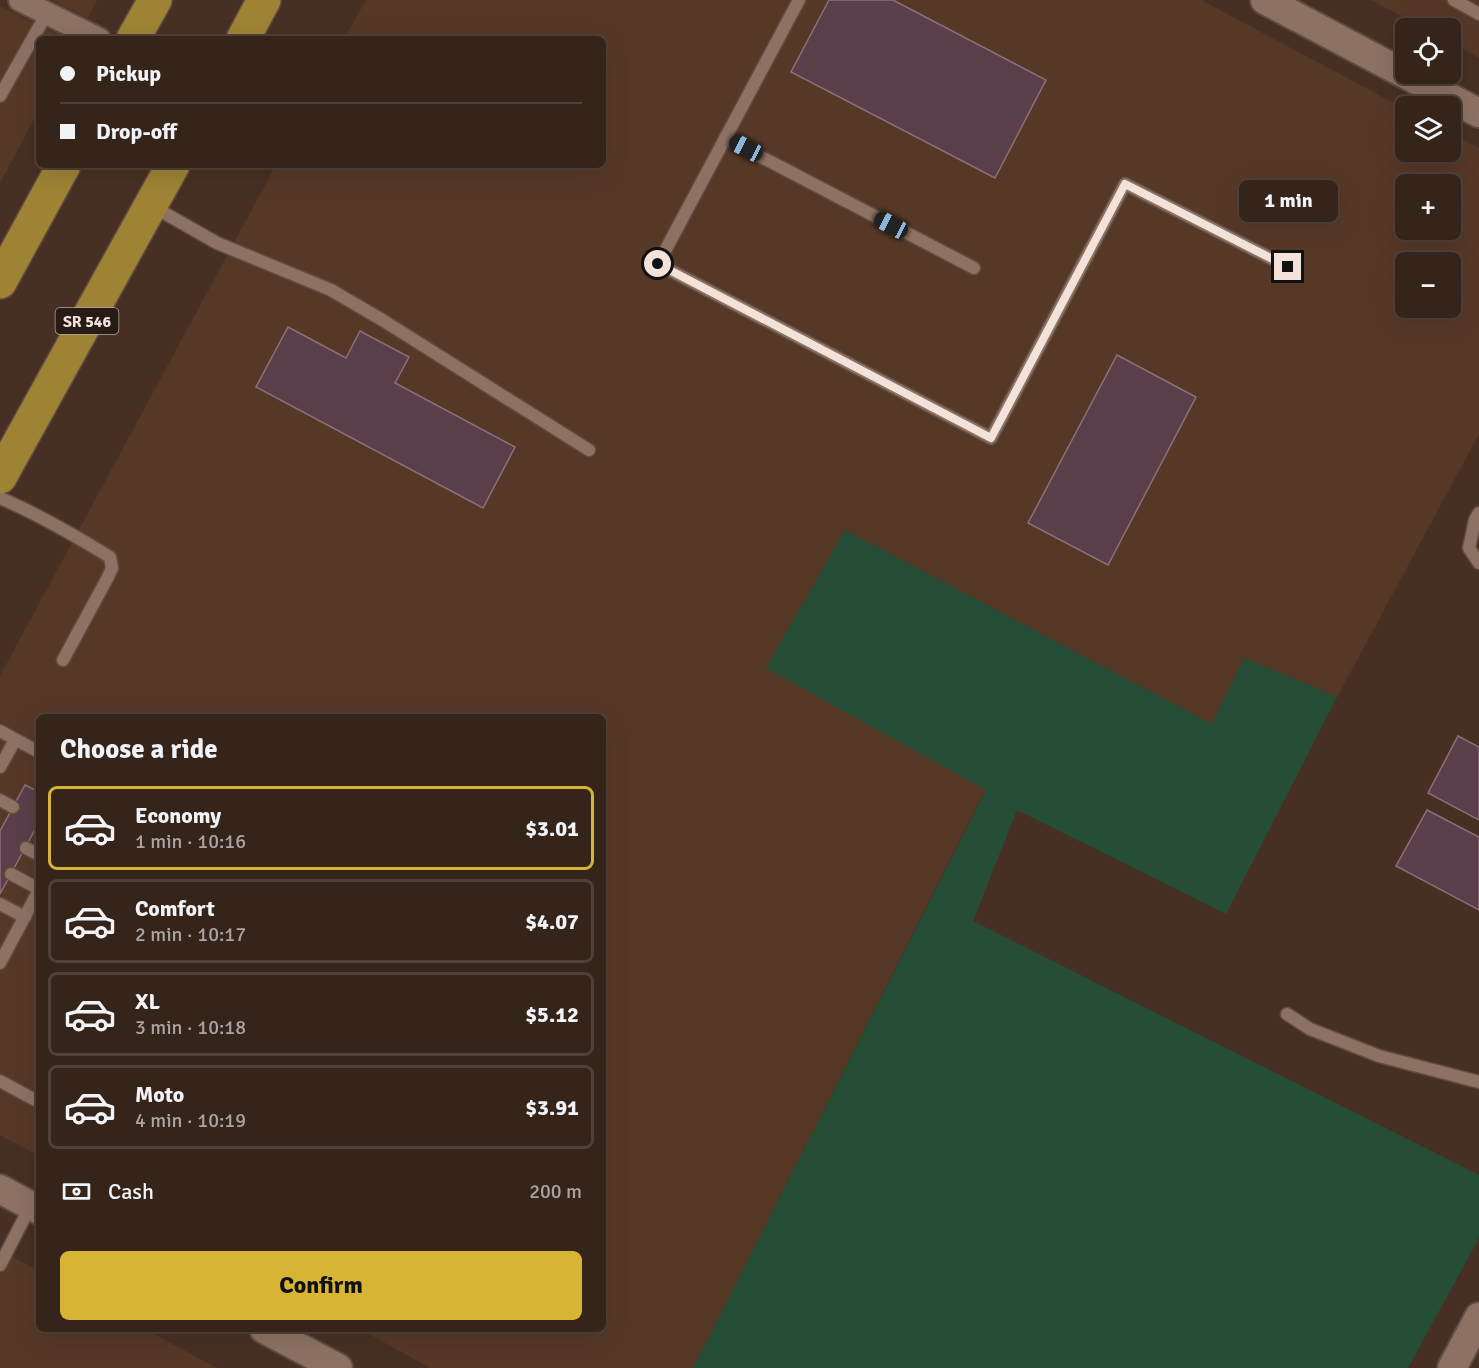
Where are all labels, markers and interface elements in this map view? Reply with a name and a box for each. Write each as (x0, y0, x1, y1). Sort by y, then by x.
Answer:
map controls (1395, 18, 1461, 318)
button: locate (1395, 18, 1461, 84)
text: Pickup (96, 60, 161, 87)
button: layers (1395, 96, 1461, 162)
text: Drop-off (96, 118, 177, 145)
car (726, 132, 766, 164)
button: + (1395, 174, 1461, 240)
callout: 1 min (1238, 180, 1338, 222)
text: 1 min (1264, 188, 1313, 213)
car (871, 209, 911, 241)
route start (644, 250, 671, 277)
button: − (1395, 252, 1461, 318)
route end (1274, 253, 1301, 280)
road number: SR 546 (56, 308, 118, 334)
text: Choose a ride (60, 733, 218, 766)
icon: car (63, 801, 117, 855)
text: Economy (135, 802, 221, 829)
text: $3.01 (525, 815, 579, 842)
text: 1 min · 10:16 (135, 829, 246, 854)
icon: car (63, 894, 117, 948)
text: Comfort (135, 895, 215, 922)
text: $4.07 (525, 908, 579, 935)
text: 2 min · 10:17 (135, 922, 246, 947)
icon: car (63, 987, 117, 1041)
text: XL (135, 988, 160, 1015)
text: $5.12 (525, 1001, 579, 1028)
text: 3 min · 10:18 (135, 1015, 246, 1040)
icon: car (63, 1080, 117, 1134)
text: Moto (135, 1081, 184, 1108)
text: $3.91 (525, 1094, 579, 1121)
text: 4 min · 10:19 (135, 1108, 246, 1133)
icon: cash (60, 1175, 93, 1208)
text: Cash (108, 1178, 154, 1205)
text: 200 m (529, 1179, 582, 1204)
button: Confirm (60, 1251, 582, 1320)

